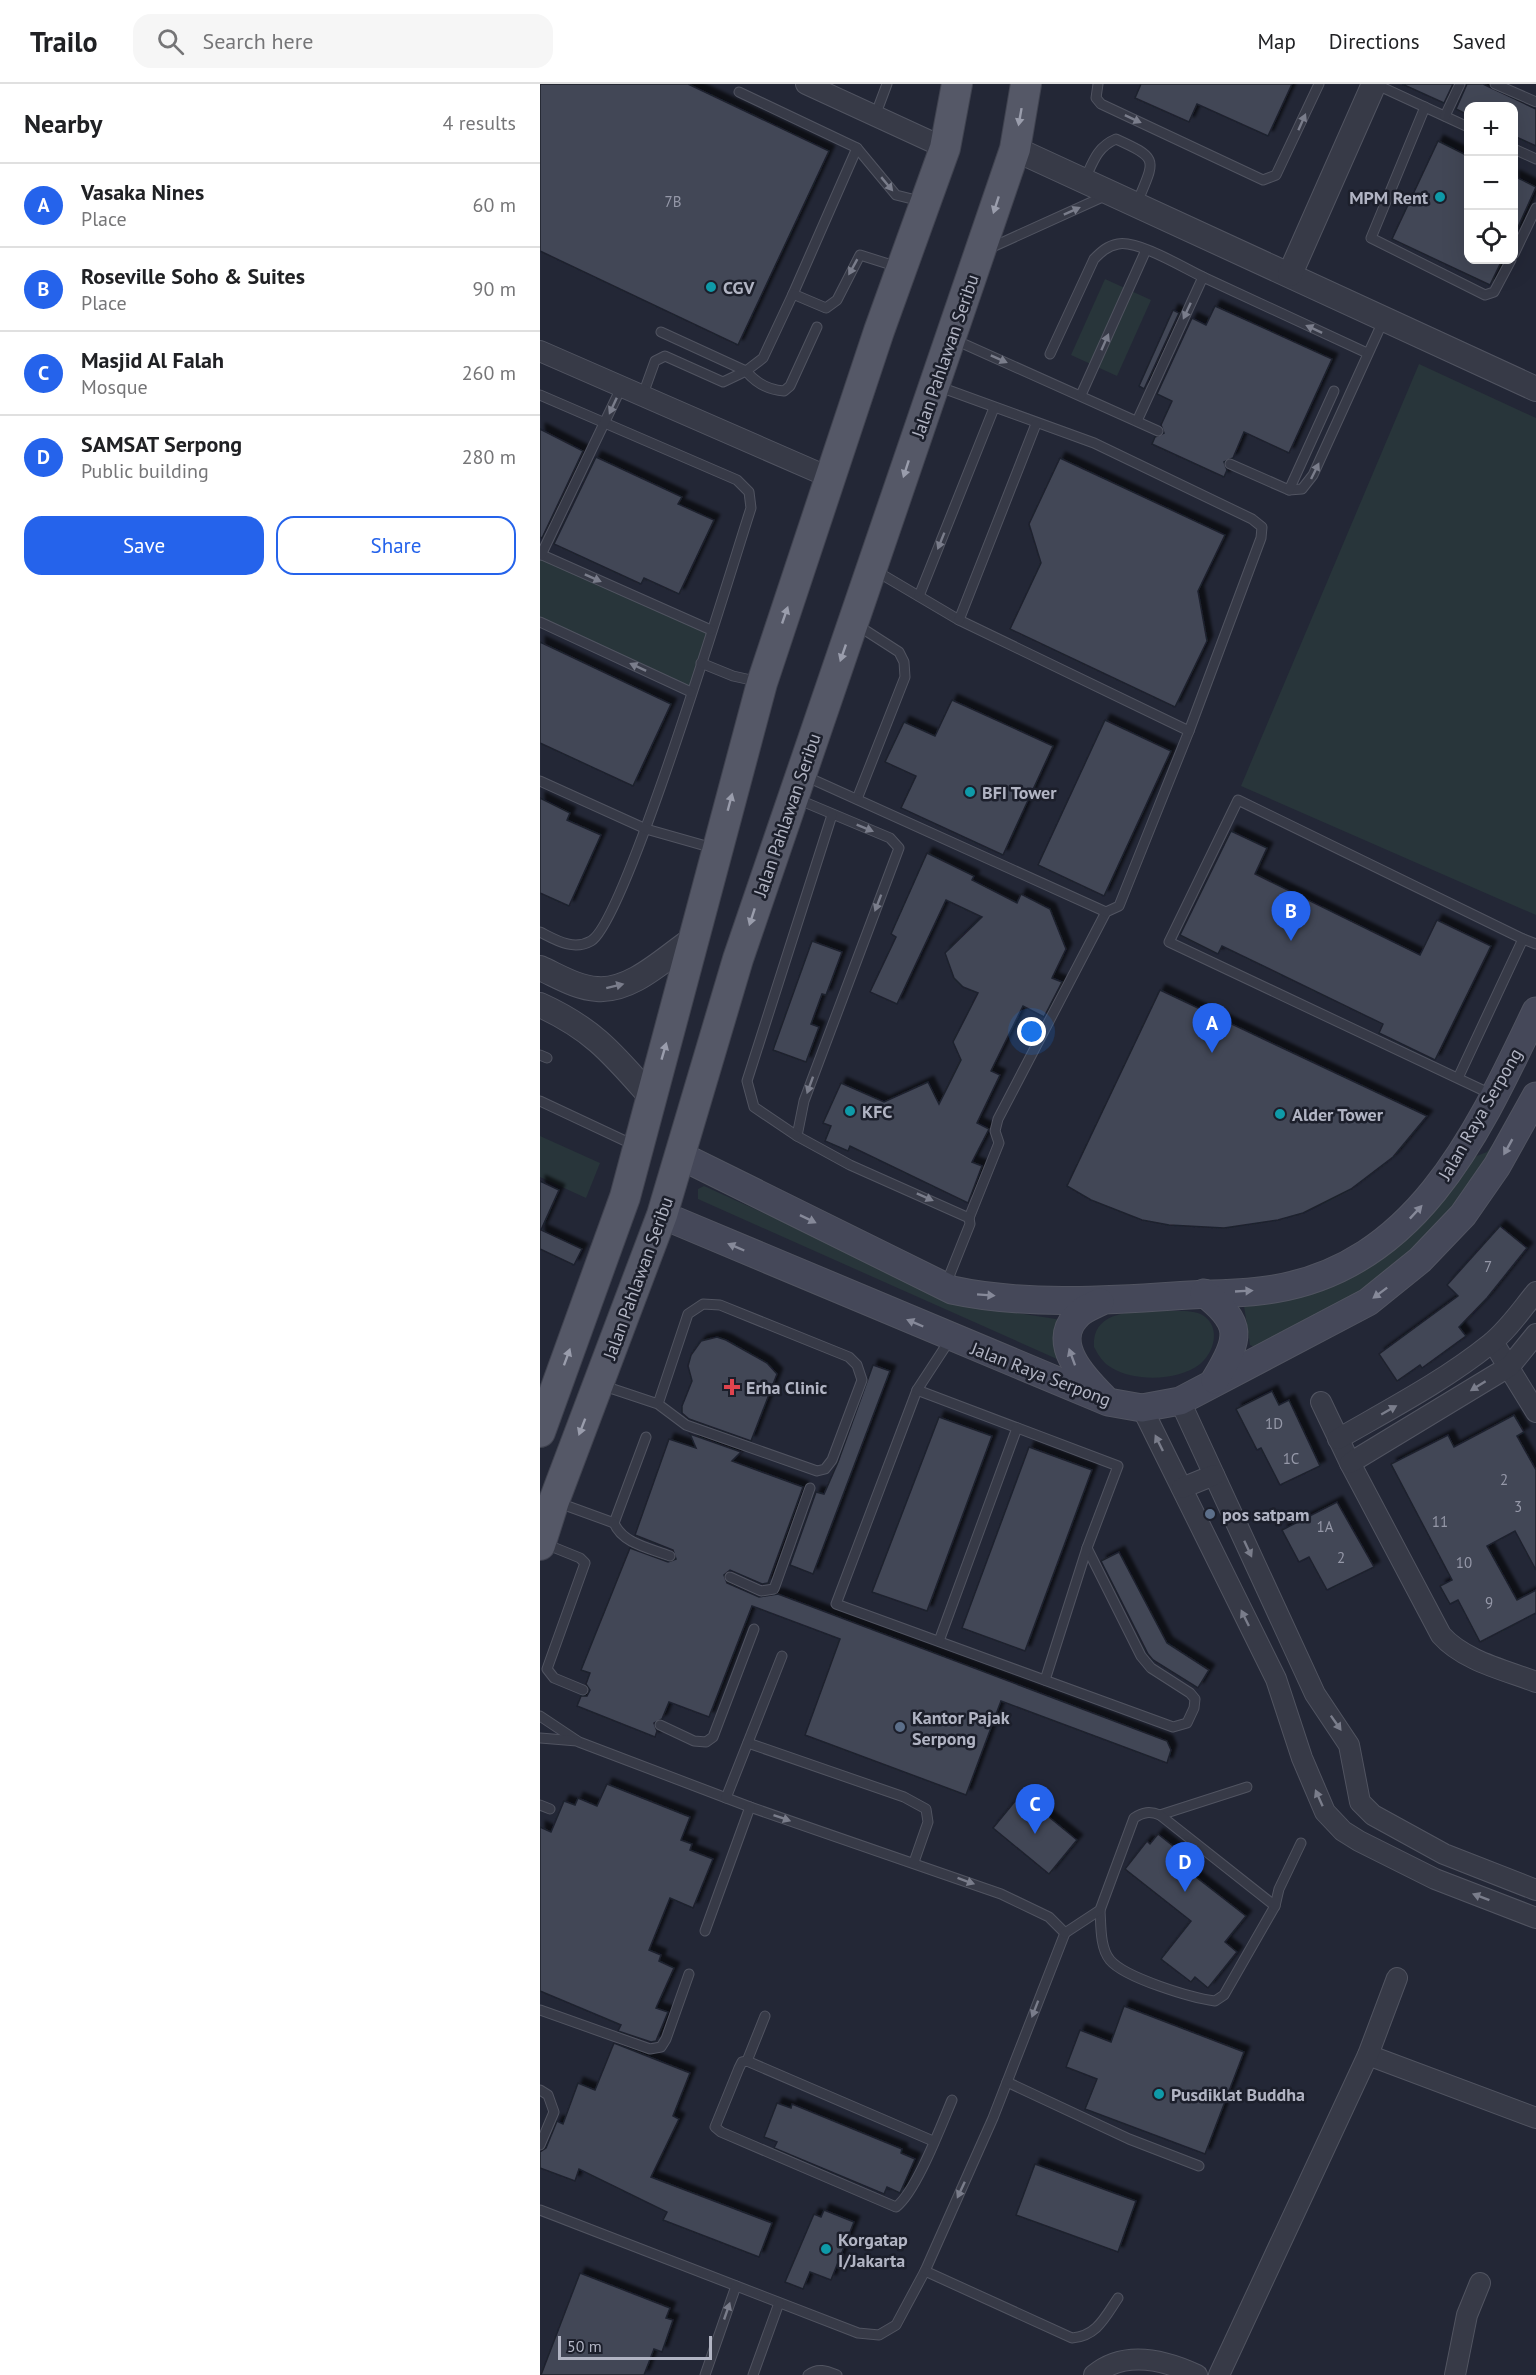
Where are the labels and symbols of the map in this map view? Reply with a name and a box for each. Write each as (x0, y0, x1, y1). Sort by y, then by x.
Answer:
one-way arrow (1016, 107, 1025, 126)
one-way arrow (1297, 114, 1306, 131)
one-way arrow (1125, 115, 1142, 124)
one-way arrow (880, 176, 893, 191)
place label: MPM Rent (1349, 186, 1429, 209)
marker: MPM Rent (1433, 190, 1447, 204)
house number: 7B (665, 192, 681, 211)
one-way arrow (991, 196, 1001, 214)
one-way arrow (1064, 206, 1082, 216)
one-way arrow (848, 259, 858, 276)
street label: Jalan Pahlawan Seribu (906, 271, 984, 442)
place label: CGV (723, 276, 754, 299)
marker: CGV (704, 280, 718, 294)
one-way arrow (1182, 302, 1192, 320)
one-way arrow (1306, 324, 1323, 333)
one-way arrow (1100, 333, 1109, 350)
one-way arrow (990, 354, 1008, 364)
one-way arrow (608, 398, 617, 415)
one-way arrow (901, 460, 910, 478)
one-way arrow (1310, 462, 1319, 479)
one-way arrow (936, 532, 946, 550)
one-way arrow (585, 573, 602, 582)
one-way arrow (780, 606, 790, 624)
one-way arrow (837, 644, 847, 662)
one-way arrow (630, 663, 647, 672)
street label: Jalan Pahlawan Seribu (748, 730, 826, 901)
place label: BFI Tower (982, 781, 1057, 804)
marker: BFI Tower (963, 785, 977, 799)
one-way arrow (726, 793, 735, 811)
one-way arrow (856, 824, 874, 833)
pin: B (1272, 892, 1311, 941)
one-way arrow (873, 894, 883, 912)
one-way arrow (747, 908, 756, 926)
one-way arrow (606, 981, 624, 991)
pin: A (1192, 1004, 1232, 1053)
your location (1017, 1017, 1046, 1046)
one-way arrow (659, 1042, 669, 1061)
street label: Jalan Raya Serpong (1432, 1044, 1527, 1185)
one-way arrow (804, 1076, 814, 1094)
place label: KFC (862, 1100, 892, 1123)
place label: Alder Tower (1292, 1103, 1384, 1126)
marker: KFC (843, 1104, 857, 1118)
marker: Alder Tower (1273, 1107, 1287, 1121)
one-way arrow (1503, 1139, 1513, 1156)
one-way arrow (917, 1193, 934, 1202)
street label: Jalan Pahlawan Seribu (598, 1194, 678, 1363)
one-way arrow (1409, 1205, 1423, 1220)
one-way arrow (800, 1214, 817, 1224)
one-way arrow (726, 1242, 744, 1252)
house number: 7 (1484, 1257, 1492, 1276)
one-way arrow (1234, 1286, 1253, 1296)
one-way arrow (1373, 1286, 1388, 1298)
one-way arrow (977, 1291, 996, 1300)
one-way arrow (906, 1318, 924, 1327)
street label: Jalan Raya Serpong (967, 1336, 1114, 1411)
one-way arrow (1067, 1347, 1077, 1365)
one-way arrow (562, 1348, 572, 1366)
place label: Erha Clinic (746, 1376, 828, 1399)
marker: Erha Clinic (723, 1378, 741, 1396)
one-way arrow (1470, 1380, 1486, 1391)
one-way arrow (1381, 1404, 1397, 1415)
house number: 1D (1265, 1414, 1283, 1433)
one-way arrow (577, 1419, 587, 1437)
one-way arrow (1155, 1435, 1164, 1452)
house number: 1C (1283, 1449, 1299, 1468)
house number: 2 (1500, 1470, 1508, 1489)
house number: 3 (1514, 1497, 1522, 1516)
place label: pos satpam (1222, 1503, 1309, 1526)
marker: pos satpam (1203, 1507, 1217, 1521)
house number: 11 (1432, 1512, 1448, 1531)
house number: 1A (1317, 1517, 1334, 1536)
one-way arrow (1244, 1541, 1253, 1558)
house number: 2 (1337, 1548, 1345, 1567)
house number: 10 (1456, 1553, 1472, 1572)
house number: 9 (1485, 1593, 1493, 1612)
one-way arrow (1241, 1610, 1250, 1627)
place label: Kantor Pajak Serpong (912, 1706, 1010, 1750)
one-way arrow (1329, 1715, 1341, 1731)
marker: Kantor Pajak Serpong (893, 1720, 907, 1734)
pin: C (1016, 1784, 1054, 1834)
one-way arrow (1314, 1789, 1324, 1807)
one-way arrow (773, 1814, 791, 1823)
pin: D (1166, 1842, 1204, 1892)
one-way arrow (957, 1877, 975, 1887)
one-way arrow (1472, 1892, 1490, 1902)
one-way arrow (1030, 2001, 1040, 2019)
place label: Pusdiklat Buddha (1171, 2083, 1305, 2106)
marker: Pusdiklat Buddha (1152, 2087, 1166, 2101)
one-way arrow (956, 2181, 965, 2198)
place label: Korgatap I/Jakarta (838, 2228, 908, 2272)
marker: Korgatap I/Jakarta (819, 2242, 833, 2256)
one-way arrow (723, 2302, 733, 2320)
scale bar (558, 2333, 712, 2360)

